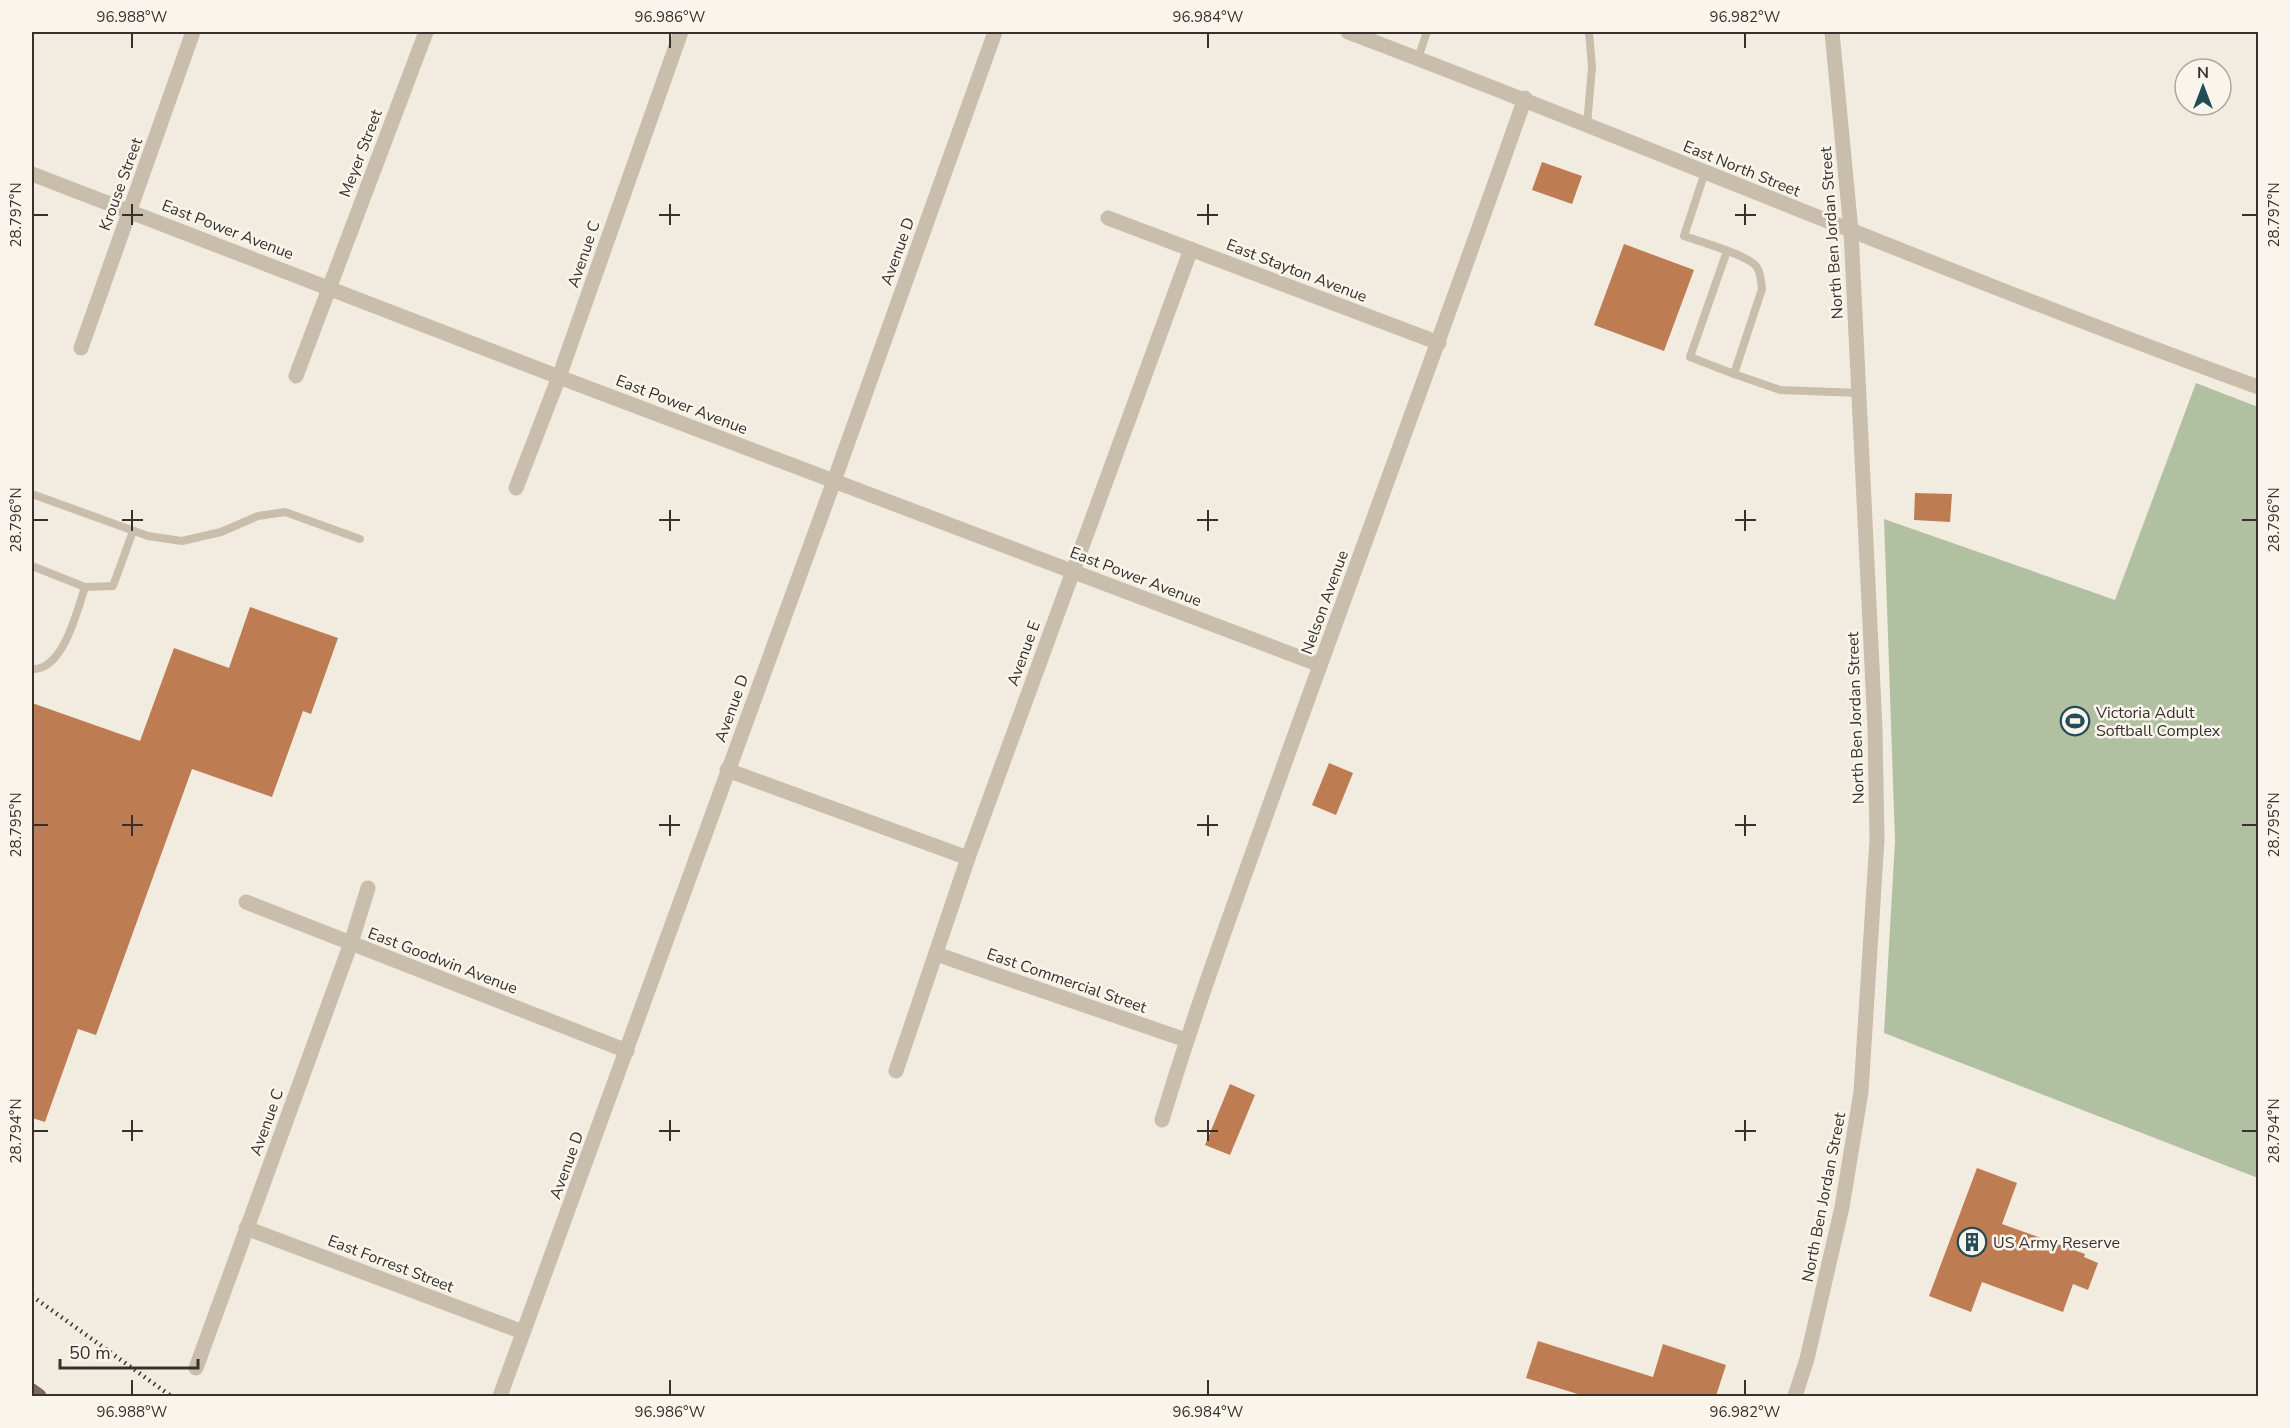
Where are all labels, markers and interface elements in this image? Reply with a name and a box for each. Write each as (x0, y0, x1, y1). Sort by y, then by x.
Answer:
text: 96.988°W (97, 7, 168, 27)
text: 96.986°W (635, 7, 706, 27)
text: 96.984°W (1173, 7, 1244, 27)
text: 96.982°W (1710, 7, 1781, 27)
north arrow (2173, 57, 2233, 117)
text: N (2197, 62, 2209, 84)
street label: Meyer Street (334, 106, 388, 200)
street label: Krouse Street (94, 134, 148, 234)
street label: East North Street (1680, 135, 1804, 203)
street label: North Ben Jordan Street (1815, 146, 1849, 320)
text: 28.797°N (6, 182, 26, 248)
text: 28.797°N (2264, 182, 2284, 248)
street label: East Power Avenue (158, 195, 297, 265)
street label: Avenue D (876, 214, 920, 288)
street label: Avenue C (562, 218, 606, 291)
street label: East Stayton Avenue (1223, 234, 1370, 308)
street label: East Power Avenue (612, 370, 751, 440)
text: 28.796°N (6, 487, 26, 553)
text: 28.796°N (2264, 487, 2284, 553)
street label: East Power Avenue (1066, 542, 1205, 612)
street label: Nelson Avenue (1296, 547, 1354, 657)
street label: Avenue E (1002, 618, 1046, 689)
street label: North Ben Jordan Street (1842, 631, 1870, 805)
street label: Avenue D (710, 671, 754, 745)
place label: Victoria Adult Softball Complex (2095, 702, 2221, 742)
sports icon: Victoria Adult Softball Complex (2059, 705, 2091, 737)
text: 28.795°N (6, 792, 26, 858)
text: 28.795°N (2264, 792, 2284, 858)
street label: East Goodwin Avenue (365, 922, 521, 1000)
street label: East Commercial Street (984, 943, 1150, 1019)
street label: Avenue C (245, 1086, 289, 1159)
text: 28.794°N (6, 1098, 26, 1164)
text: 28.794°N (2264, 1098, 2284, 1164)
street label: North Ben Jordan Street (1797, 1110, 1851, 1284)
street label: Avenue D (545, 1128, 589, 1202)
building icon: US Army Reserve (1956, 1226, 1988, 1258)
street label: East Forrest Street (325, 1230, 457, 1298)
place label: US Army Reserve (1993, 1232, 2120, 1254)
scale bar (60, 1332, 198, 1370)
text: 50 m (69, 1341, 111, 1365)
text: 96.988°W (97, 1402, 168, 1422)
text: 96.986°W (635, 1402, 706, 1422)
text: 96.984°W (1173, 1402, 1244, 1422)
text: 96.982°W (1710, 1402, 1781, 1422)

